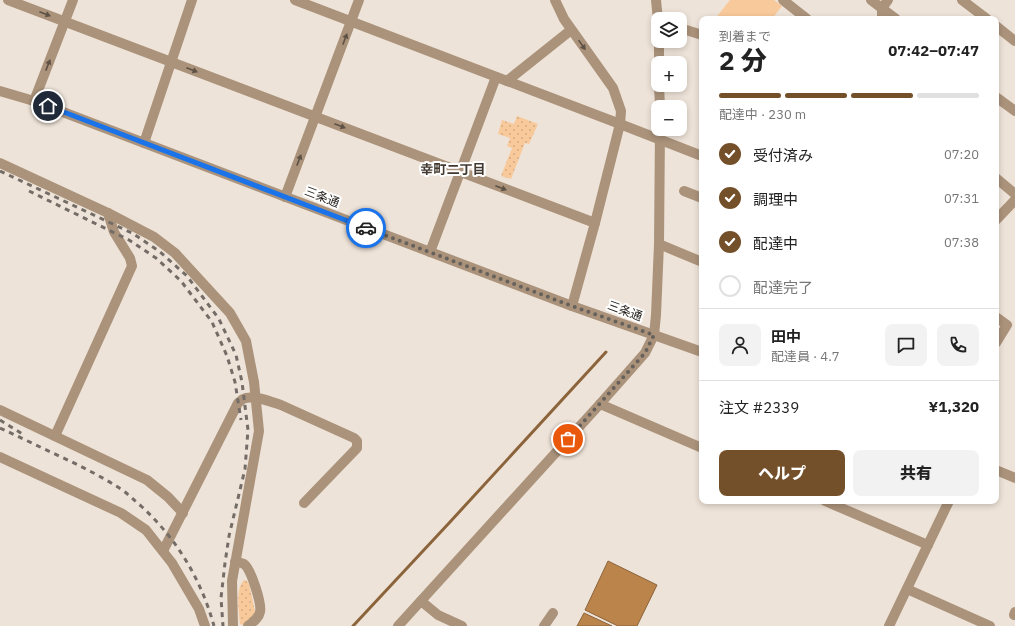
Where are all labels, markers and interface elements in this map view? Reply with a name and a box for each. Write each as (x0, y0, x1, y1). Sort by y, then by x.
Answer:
one-way arrow (39, 11, 51, 17)
map controls (651, 12, 687, 136)
button: layers (651, 12, 687, 48)
text: 到着まで (719, 28, 771, 45)
one-way arrow (342, 32, 348, 44)
one-way arrow (578, 40, 586, 51)
text: 07:42–07:47 (888, 41, 979, 60)
text: 2 分 (719, 43, 767, 77)
button: + (651, 56, 687, 92)
one-way arrow (46, 58, 52, 70)
one-way arrow (187, 68, 199, 74)
pin (31, 89, 65, 123)
icon: home (37, 95, 59, 117)
button: − (651, 100, 687, 136)
text: 配達中 · 230 m (719, 106, 806, 123)
one-way arrow (335, 124, 347, 130)
icon: check (719, 143, 741, 165)
text: 受付済み (753, 146, 813, 165)
text: 07:20 (944, 146, 979, 163)
one-way arrow (296, 154, 302, 166)
district label: 幸町二丁目 (420, 161, 486, 178)
street label: 三条通 (303, 183, 342, 210)
one-way arrow (495, 185, 507, 191)
icon: check (719, 187, 741, 209)
text: 調理中 (753, 190, 798, 209)
text: 07:31 (944, 190, 979, 207)
courier (346, 208, 386, 248)
icon: car (355, 217, 377, 239)
icon: check (719, 231, 741, 253)
text: 配達中 (753, 234, 798, 253)
text: 07:38 (944, 234, 979, 251)
text: 配達完了 (753, 278, 813, 297)
street label: 三条通 (606, 297, 645, 324)
button: person (719, 324, 761, 366)
button: chat (885, 324, 927, 366)
button: phone (937, 324, 979, 366)
text: 田中 (771, 327, 801, 346)
text: 配達員 · 4.7 (771, 348, 840, 365)
text: ¥1,320 (929, 397, 979, 416)
text: 注文 #2339 (719, 398, 799, 417)
pin (551, 422, 585, 456)
icon: bag (557, 428, 579, 450)
button: ヘルプ (719, 450, 845, 496)
button: 共有 (853, 450, 979, 496)

